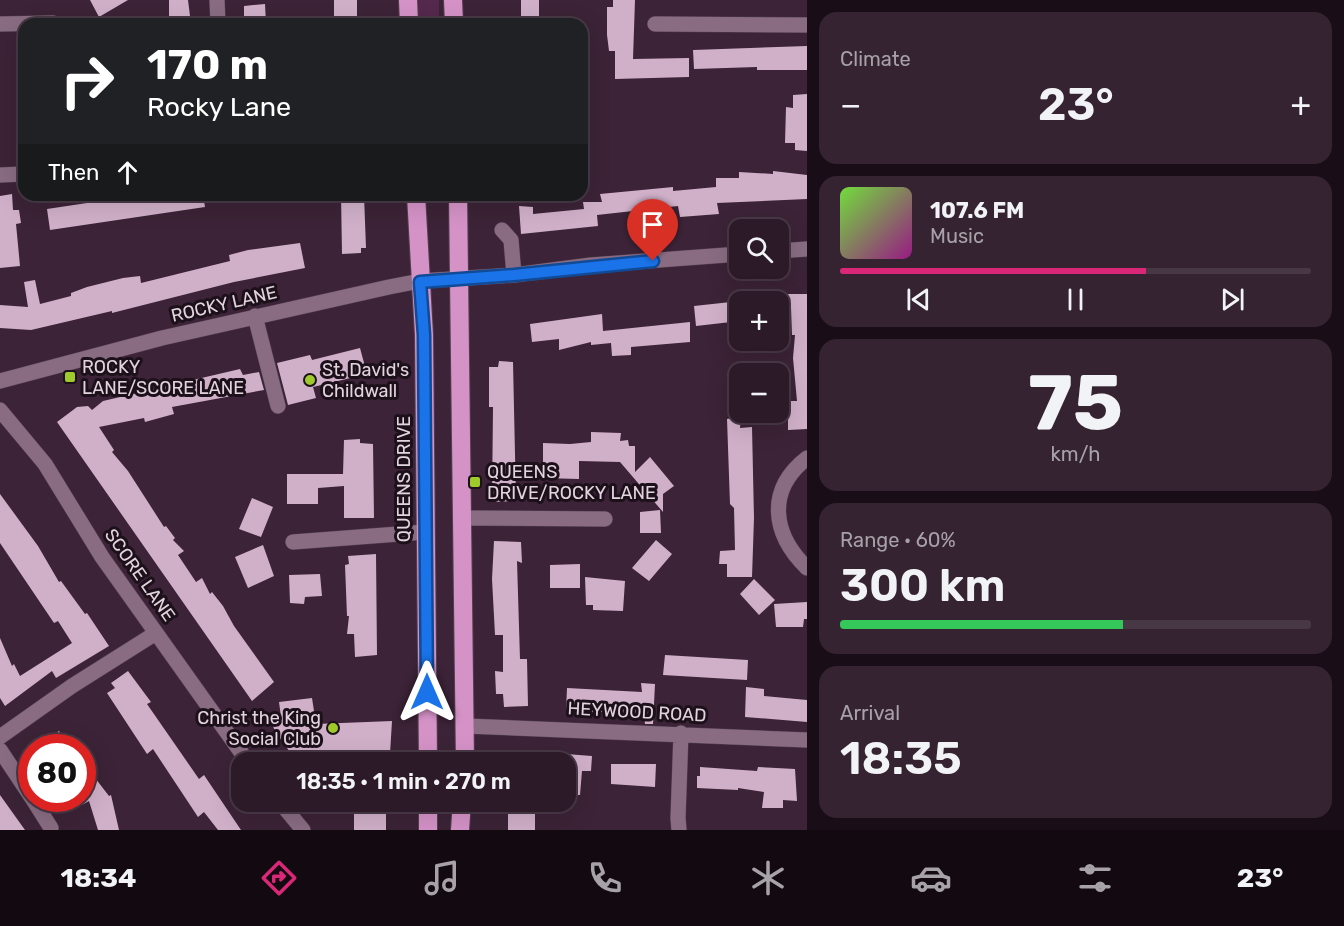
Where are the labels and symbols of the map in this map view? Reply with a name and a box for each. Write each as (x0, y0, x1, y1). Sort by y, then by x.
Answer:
pin (627, 199, 678, 261)
street label: ROCKY LANE (169, 281, 279, 327)
place label: ROCKY LANE/SCORE LANE (82, 356, 244, 399)
place label: St. David's Childwall (322, 359, 409, 402)
marker: ROCKY LANE/SCORE LANE (63, 370, 77, 384)
marker: St. David's Childwall (303, 373, 317, 387)
street label: QUEENS DRIVE (393, 416, 415, 542)
place label: QUEENS DRIVE/ROCKY LANE (487, 461, 656, 504)
marker: QUEENS DRIVE/ROCKY LANE (468, 475, 482, 489)
street label: SCORE LANE (100, 524, 180, 626)
position arrow (395, 660, 459, 724)
street label: HEYWOOD ROAD (567, 697, 707, 727)
place label: Christ the King Social Club (197, 707, 321, 750)
marker: Christ the King Social Club (326, 721, 340, 735)
speed limit sign: 80 (18, 734, 96, 812)

